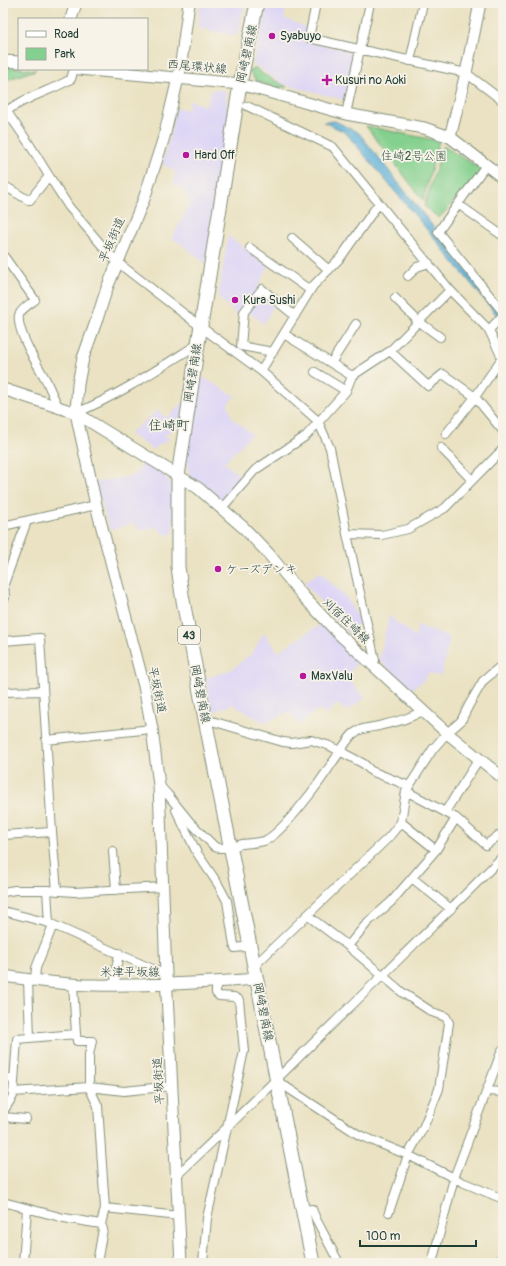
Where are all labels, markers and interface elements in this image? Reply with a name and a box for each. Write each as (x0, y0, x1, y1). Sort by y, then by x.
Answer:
legend (18, 18, 148, 70)
street label: 岡崎碧南線 (233, 23, 261, 85)
text: Road (54, 27, 79, 42)
place label: Syabuyo (280, 29, 322, 44)
marker: Syabuyo (267, 31, 277, 41)
text: Park (54, 47, 75, 62)
street label: 西尾環状線 (166, 57, 228, 77)
place label: Kusuri no Aoki (335, 73, 406, 88)
marker: Kusuri no Aoki (322, 75, 332, 85)
place label: Hard Off (194, 148, 235, 163)
park label: 住崎2号公園 (381, 149, 447, 164)
marker: Hard Off (181, 150, 191, 160)
street label: 平坂街道 (96, 215, 128, 265)
place label: Kura Sushi (243, 293, 295, 308)
marker: Kura Sushi (230, 295, 240, 305)
street label: 岡崎碧南線 (181, 342, 205, 404)
district label: 住崎町 (148, 417, 190, 434)
place label: ケーズデンキ (226, 562, 297, 577)
marker: ケーズデンキ (213, 564, 223, 574)
street label: 刈宿住崎線 (319, 595, 373, 647)
road number: 43 (178, 626, 200, 644)
street label: 岡崎碧南線 (187, 663, 213, 725)
street label: 平坂街道 (145, 665, 169, 715)
place label: MaxValu (311, 669, 353, 684)
marker: MaxValu (298, 671, 308, 681)
street label: 米津平坂線 (100, 965, 160, 980)
street label: 岡崎碧南線 (250, 981, 276, 1043)
street label: 平坂街道 (150, 1057, 168, 1105)
scale bar (360, 1222, 476, 1248)
text: 100 m (366, 1229, 401, 1244)

